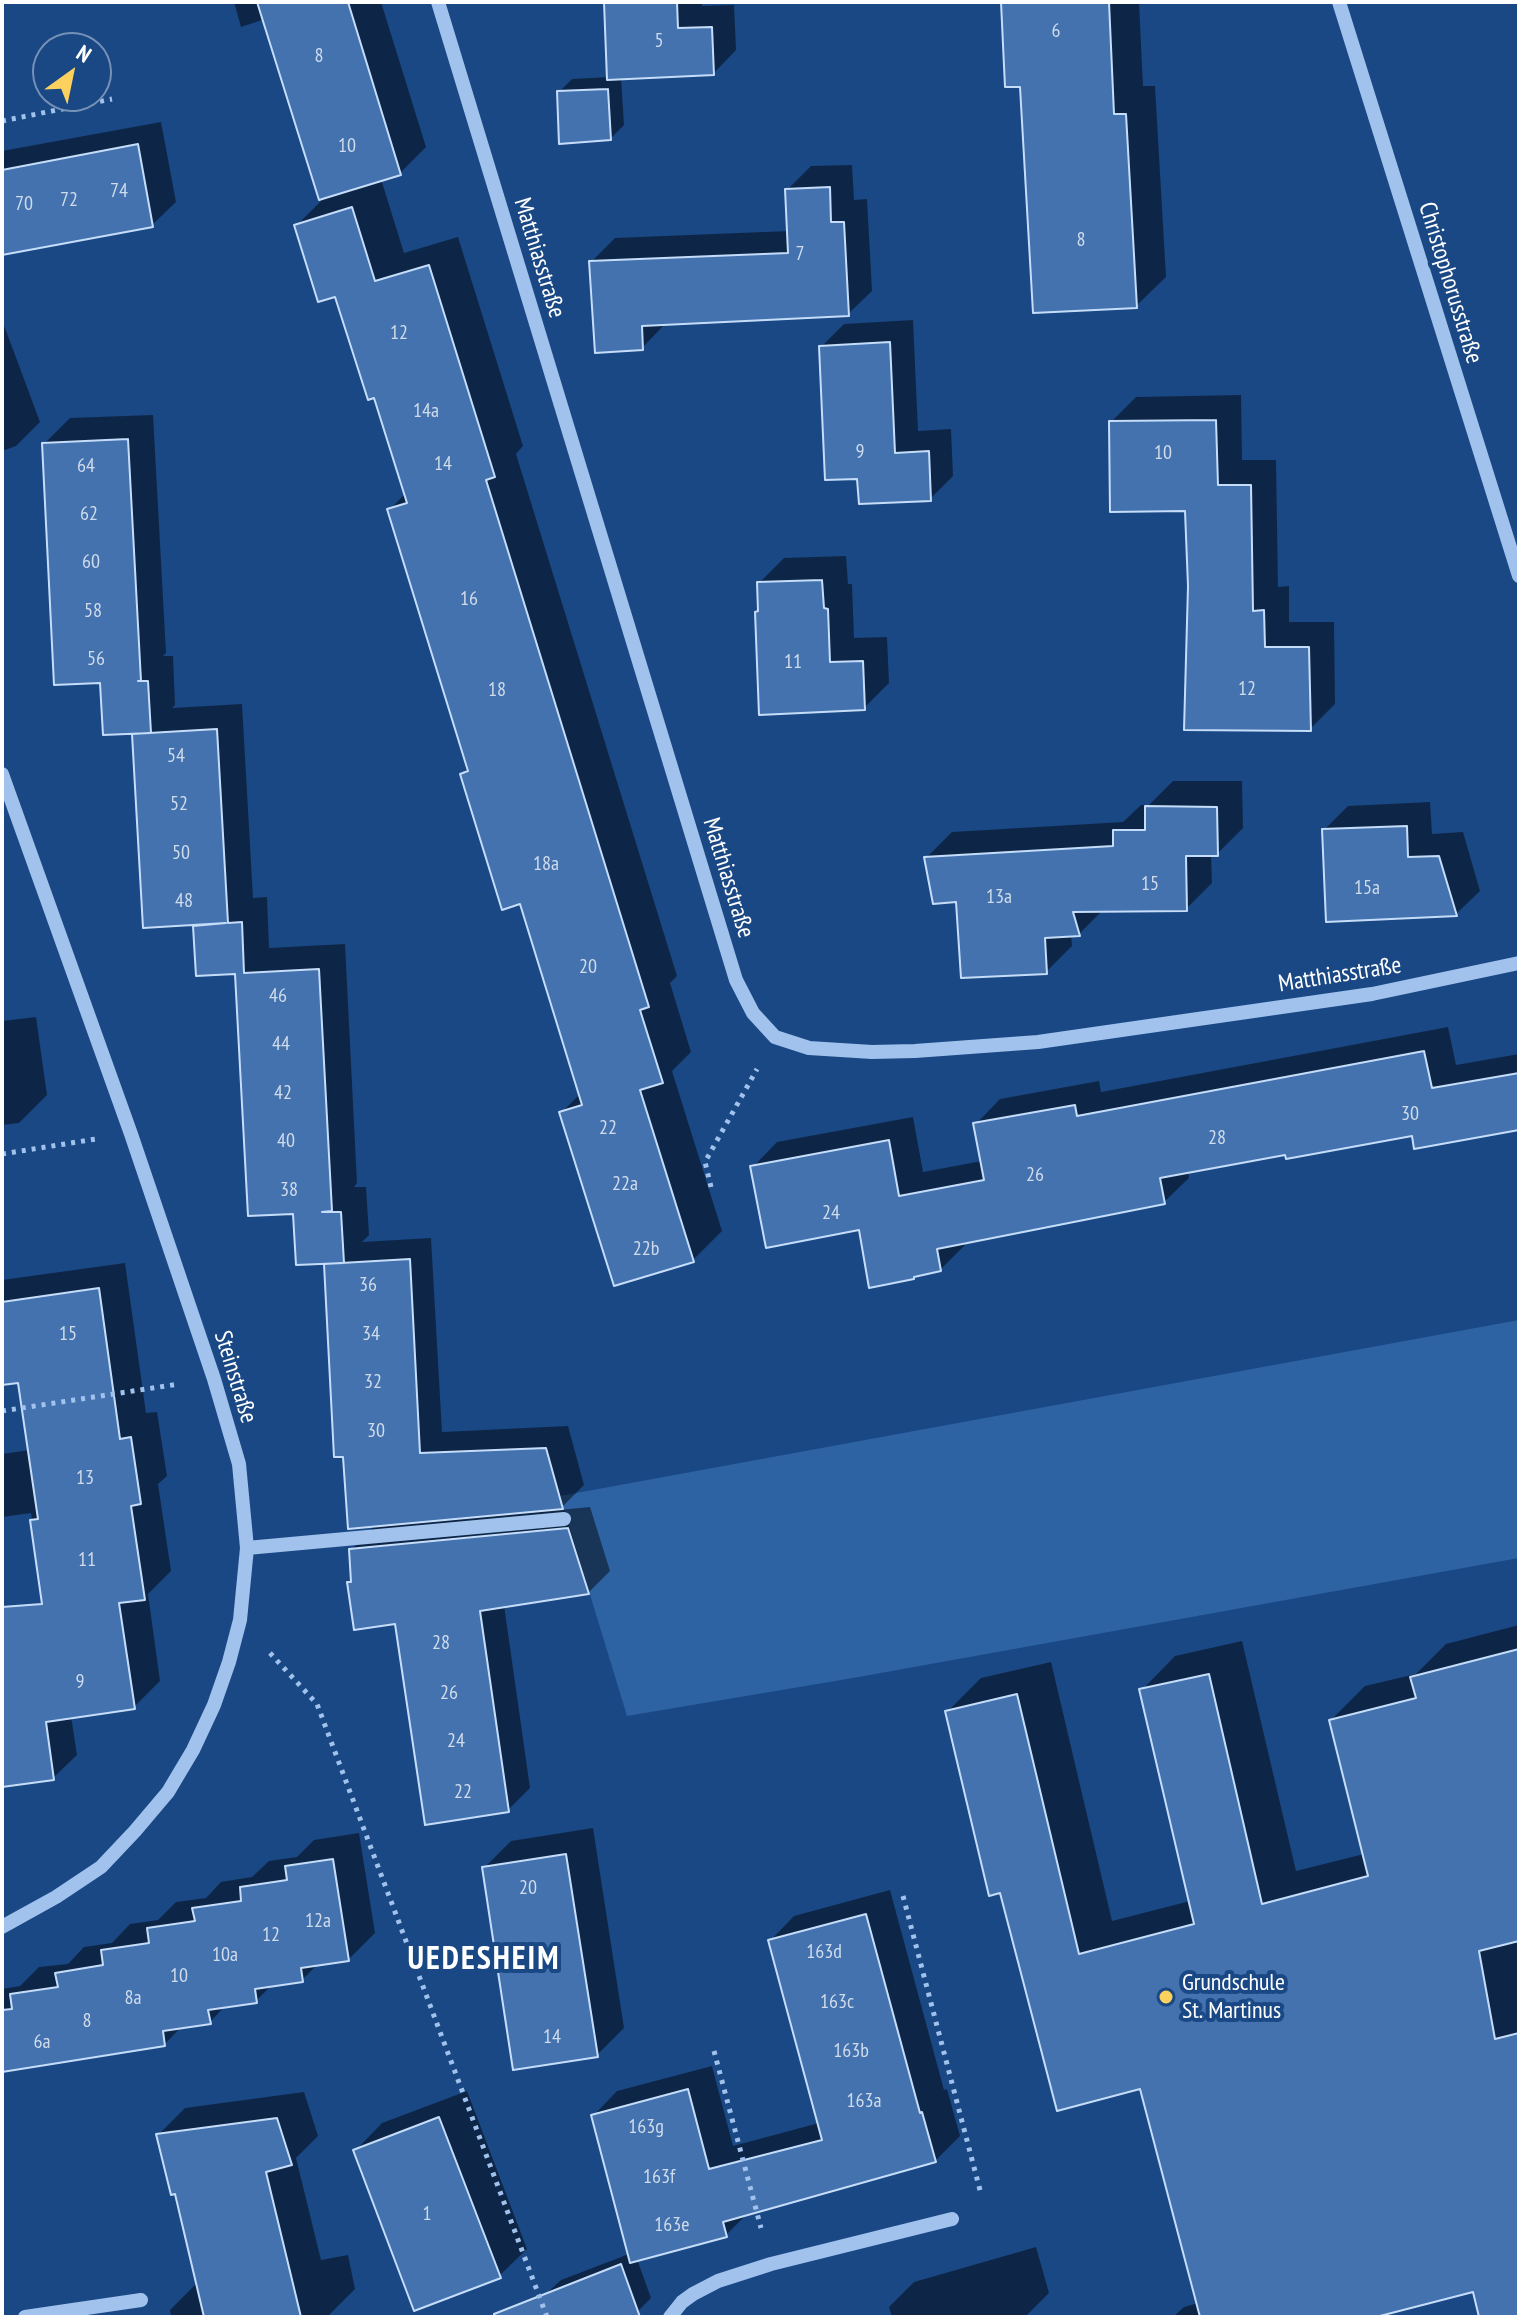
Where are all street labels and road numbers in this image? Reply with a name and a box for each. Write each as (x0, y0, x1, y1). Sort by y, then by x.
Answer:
street label: Matthiasstraße (507, 194, 571, 322)
street label: Christophorusstraße (1412, 199, 1488, 367)
street label: Matthiasstraße (696, 814, 760, 942)
street label: Matthiasstraße (1276, 951, 1404, 999)
street label: Steinstraße (207, 1327, 263, 1427)

